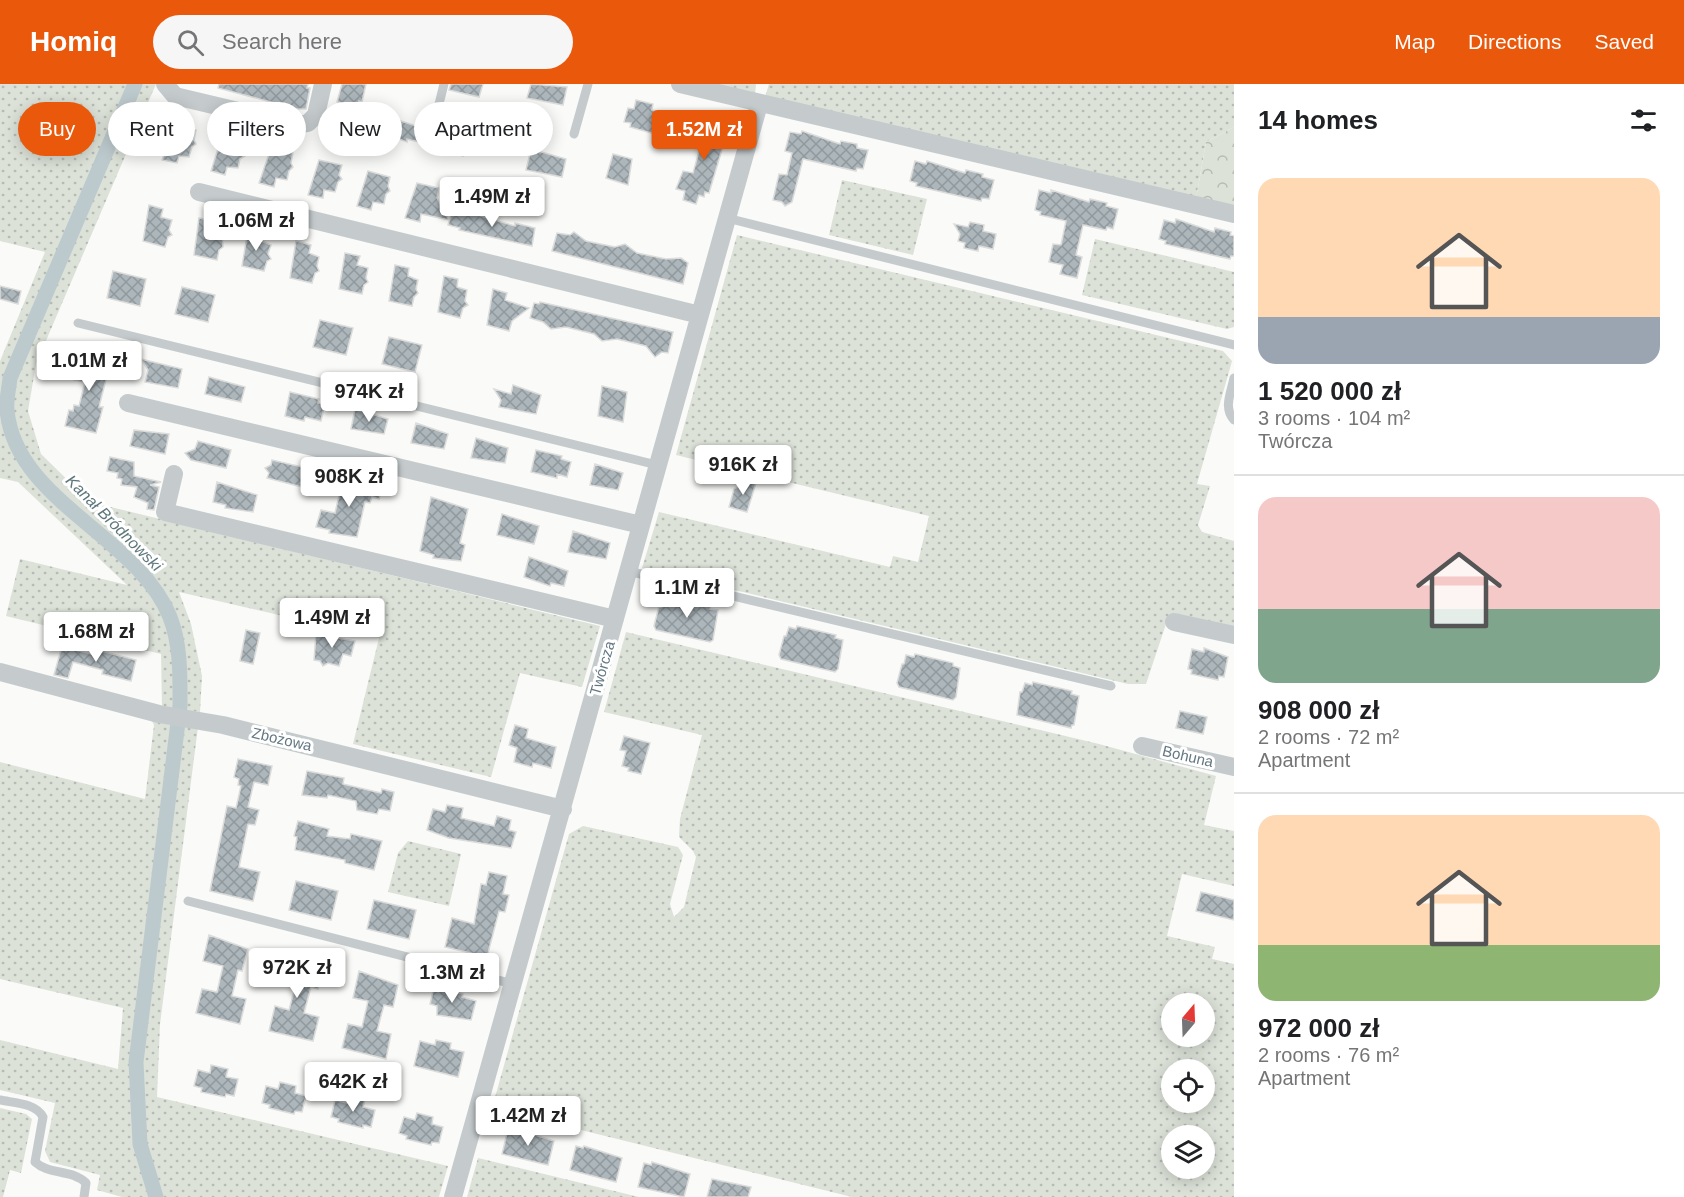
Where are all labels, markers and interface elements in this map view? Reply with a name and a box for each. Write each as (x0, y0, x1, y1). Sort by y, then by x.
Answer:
search box (153, 15, 573, 69)
text: Homiq (30, 26, 117, 57)
icon: search (174, 26, 207, 59)
text: Search here (222, 29, 342, 54)
text: Map (1394, 30, 1435, 53)
text: Directions (1468, 30, 1561, 53)
text: Saved (1594, 30, 1654, 53)
chip: Buy (18, 102, 96, 156)
chip: Rent (108, 102, 195, 156)
chip: Filters (207, 102, 306, 156)
chip: New (318, 102, 402, 156)
chip: Apartment (414, 102, 553, 156)
icon: filters (1627, 104, 1660, 137)
text: 14 homes (1258, 105, 1378, 135)
pin: 1.52M zł (642, 110, 766, 161)
text: 1.52M zł (666, 118, 742, 140)
pin: 1.49M zł (430, 177, 554, 228)
text: 1.49M zł (454, 185, 530, 207)
pin: 1.06M zł (194, 201, 318, 252)
text: 1.06M zł (218, 209, 294, 231)
icon: home (1405, 217, 1513, 325)
pin: 1.01M zł (27, 341, 151, 392)
text: 1.01M zł (51, 349, 127, 371)
pin: 974K zł (314, 372, 424, 423)
text: 1 520 000 zł (1258, 376, 1401, 406)
text: 974K zł (335, 380, 403, 402)
text: 3 rooms · 104 m² (1258, 407, 1410, 429)
text: Twórcza (1258, 430, 1332, 452)
pin: 916K zł (688, 445, 798, 496)
text: 916K zł (709, 453, 777, 475)
pin: 908K zł (294, 457, 404, 508)
text: 908K zł (315, 465, 383, 487)
water label: Kanał Bródnowski (63, 472, 166, 575)
icon: home (1405, 536, 1513, 644)
pin: 1.1M zł (632, 568, 742, 619)
text: 1.1M zł (654, 576, 720, 598)
pin: 1.49M zł (270, 598, 394, 649)
text: 1.49M zł (294, 606, 370, 628)
pin: 1.68M zł (34, 612, 158, 663)
text: 1.68M zł (58, 620, 134, 642)
street label: Twórcza (586, 638, 618, 697)
text: 908 000 zł (1258, 695, 1379, 725)
street label: Zbożowa (250, 724, 314, 754)
text: 2 rooms · 72 m² (1258, 726, 1399, 748)
street label: Bohuna (1161, 742, 1216, 770)
text: Apartment (1258, 749, 1350, 771)
icon: home (1405, 854, 1513, 962)
pin: 972K zł (242, 948, 352, 999)
pin: 1.3M zł (397, 953, 507, 1004)
text: 972K zł (263, 956, 331, 978)
text: 1.3M zł (419, 961, 485, 983)
north arrow (1161, 993, 1215, 1047)
map controls (1161, 993, 1215, 1179)
text: 972 000 zł (1258, 1013, 1379, 1043)
text: 2 rooms · 76 m² (1258, 1044, 1399, 1066)
button: locate (1161, 1059, 1215, 1113)
pin: 642K zł (298, 1062, 408, 1113)
text: Apartment (1258, 1067, 1350, 1089)
text: 642K zł (319, 1070, 387, 1092)
pin: 1.42M zł (466, 1096, 590, 1147)
text: 1.42M zł (490, 1104, 566, 1126)
button: layers (1161, 1125, 1215, 1179)

